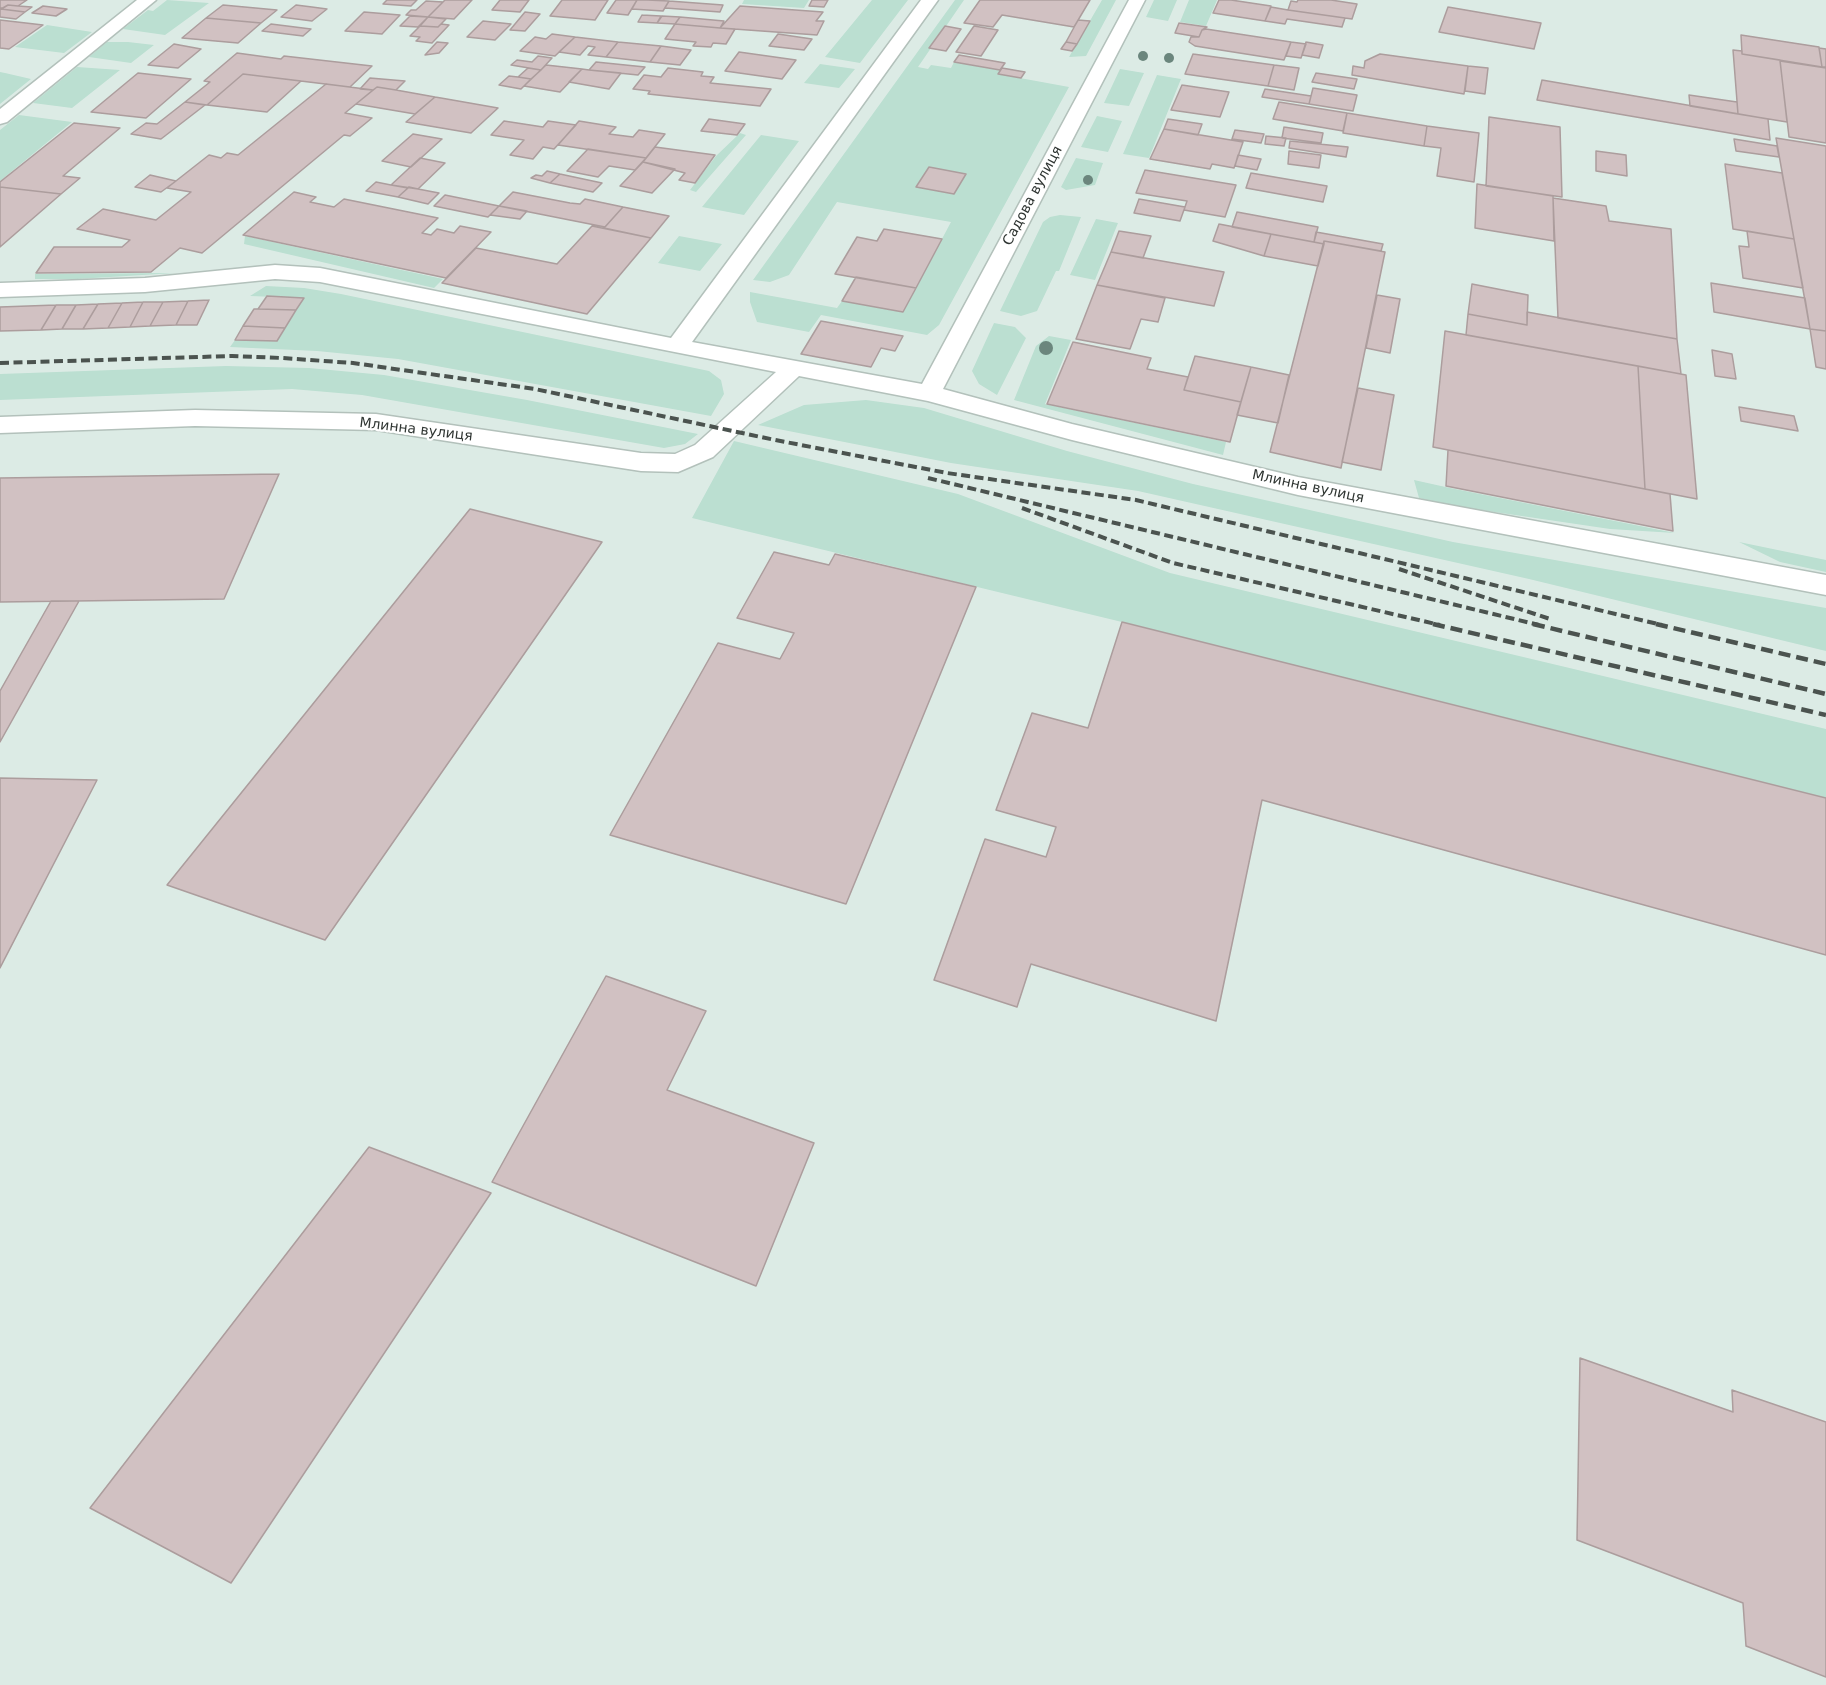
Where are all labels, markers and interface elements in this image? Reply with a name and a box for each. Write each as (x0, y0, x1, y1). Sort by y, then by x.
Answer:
street label: Садова вулиця (1000, 143, 1066, 249)
street label: Млинна вулиця (358, 415, 474, 445)
street label: Млинна вулиця (1251, 467, 1365, 507)

